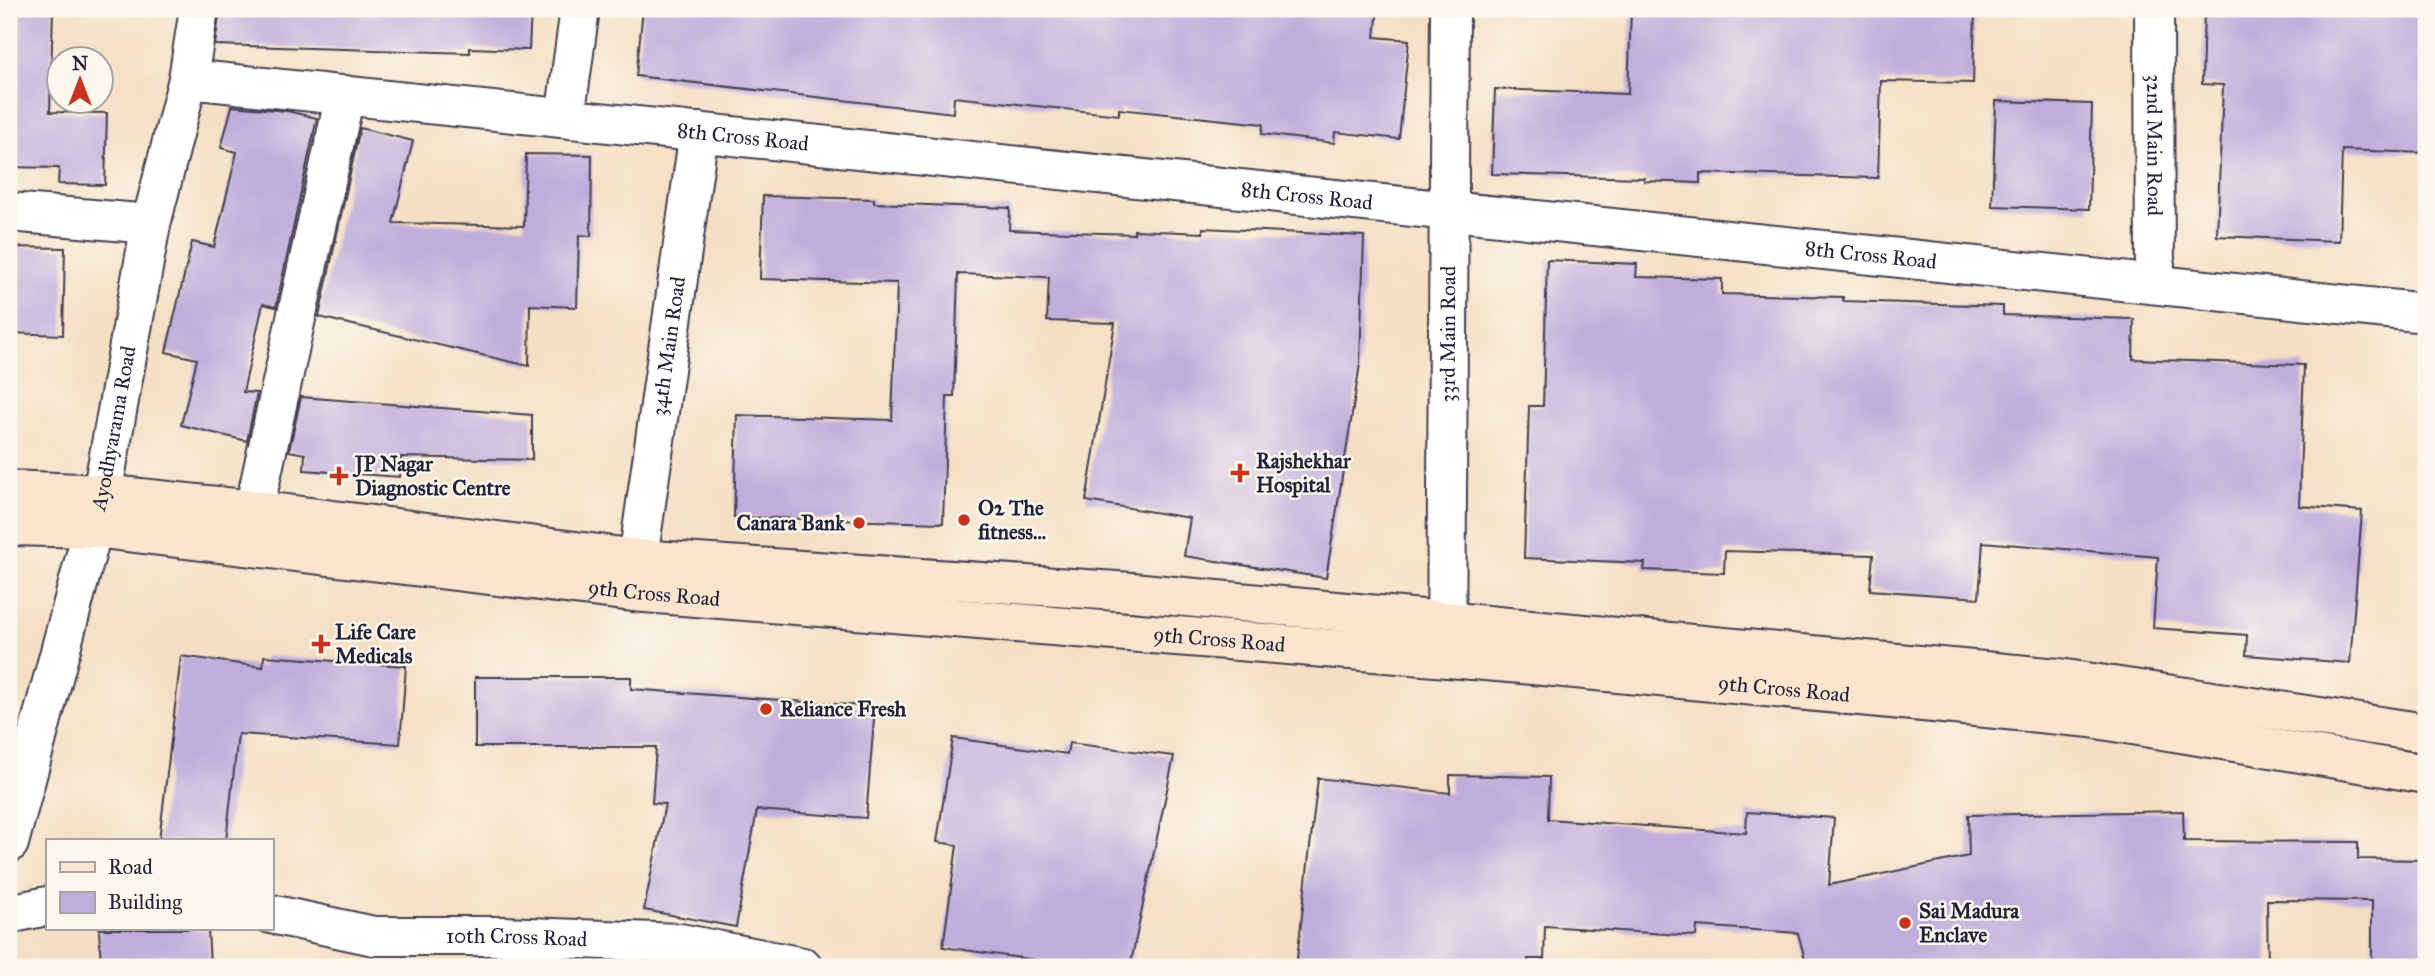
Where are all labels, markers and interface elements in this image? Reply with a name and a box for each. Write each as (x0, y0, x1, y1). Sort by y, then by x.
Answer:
north arrow (46, 46, 116, 116)
text: N (72, 52, 88, 75)
street label: 32nd Main Road (2141, 74, 2168, 217)
street label: 8th Cross Road (676, 117, 811, 157)
street label: 8th Cross Road (1240, 176, 1375, 216)
street label: 8th Cross Road (1804, 235, 1938, 275)
street label: 33rd Main Road (1435, 265, 1461, 402)
street label: 34th Main Road (646, 274, 691, 418)
street label: Ayodhyarama Road (85, 343, 142, 514)
place label: Rajshekhar Hospital (1256, 448, 1352, 498)
place label: JP Nagar Diagnostic Centre (352, 451, 511, 501)
marker: Rajshekhar Hospital (1230, 463, 1250, 483)
marker: JP Nagar Diagnostic Centre (329, 466, 349, 486)
place label: O2 The fitness... (978, 495, 1046, 545)
place label: Canara Bank (736, 510, 846, 536)
marker: O2 The fitness... (956, 512, 972, 528)
marker: Canara Bank (851, 515, 867, 531)
street label: 9th Cross Road (587, 574, 722, 612)
place label: Life Care Medicals (335, 619, 416, 669)
street label: 9th Cross Road (1152, 621, 1287, 658)
marker: Life Care Medicals (313, 636, 329, 652)
street label: 9th Cross Road (1717, 670, 1852, 708)
place label: Reliance Fresh (780, 696, 907, 722)
marker: Reliance Fresh (758, 701, 774, 717)
legend (46, 839, 273, 930)
text: Road (108, 854, 153, 880)
text: Building (108, 889, 182, 915)
place label: Sai Madura Enclave (1919, 898, 2020, 948)
marker: Sai Madura Enclave (1897, 915, 1913, 931)
street label: 10th Cross Road (446, 923, 588, 952)

